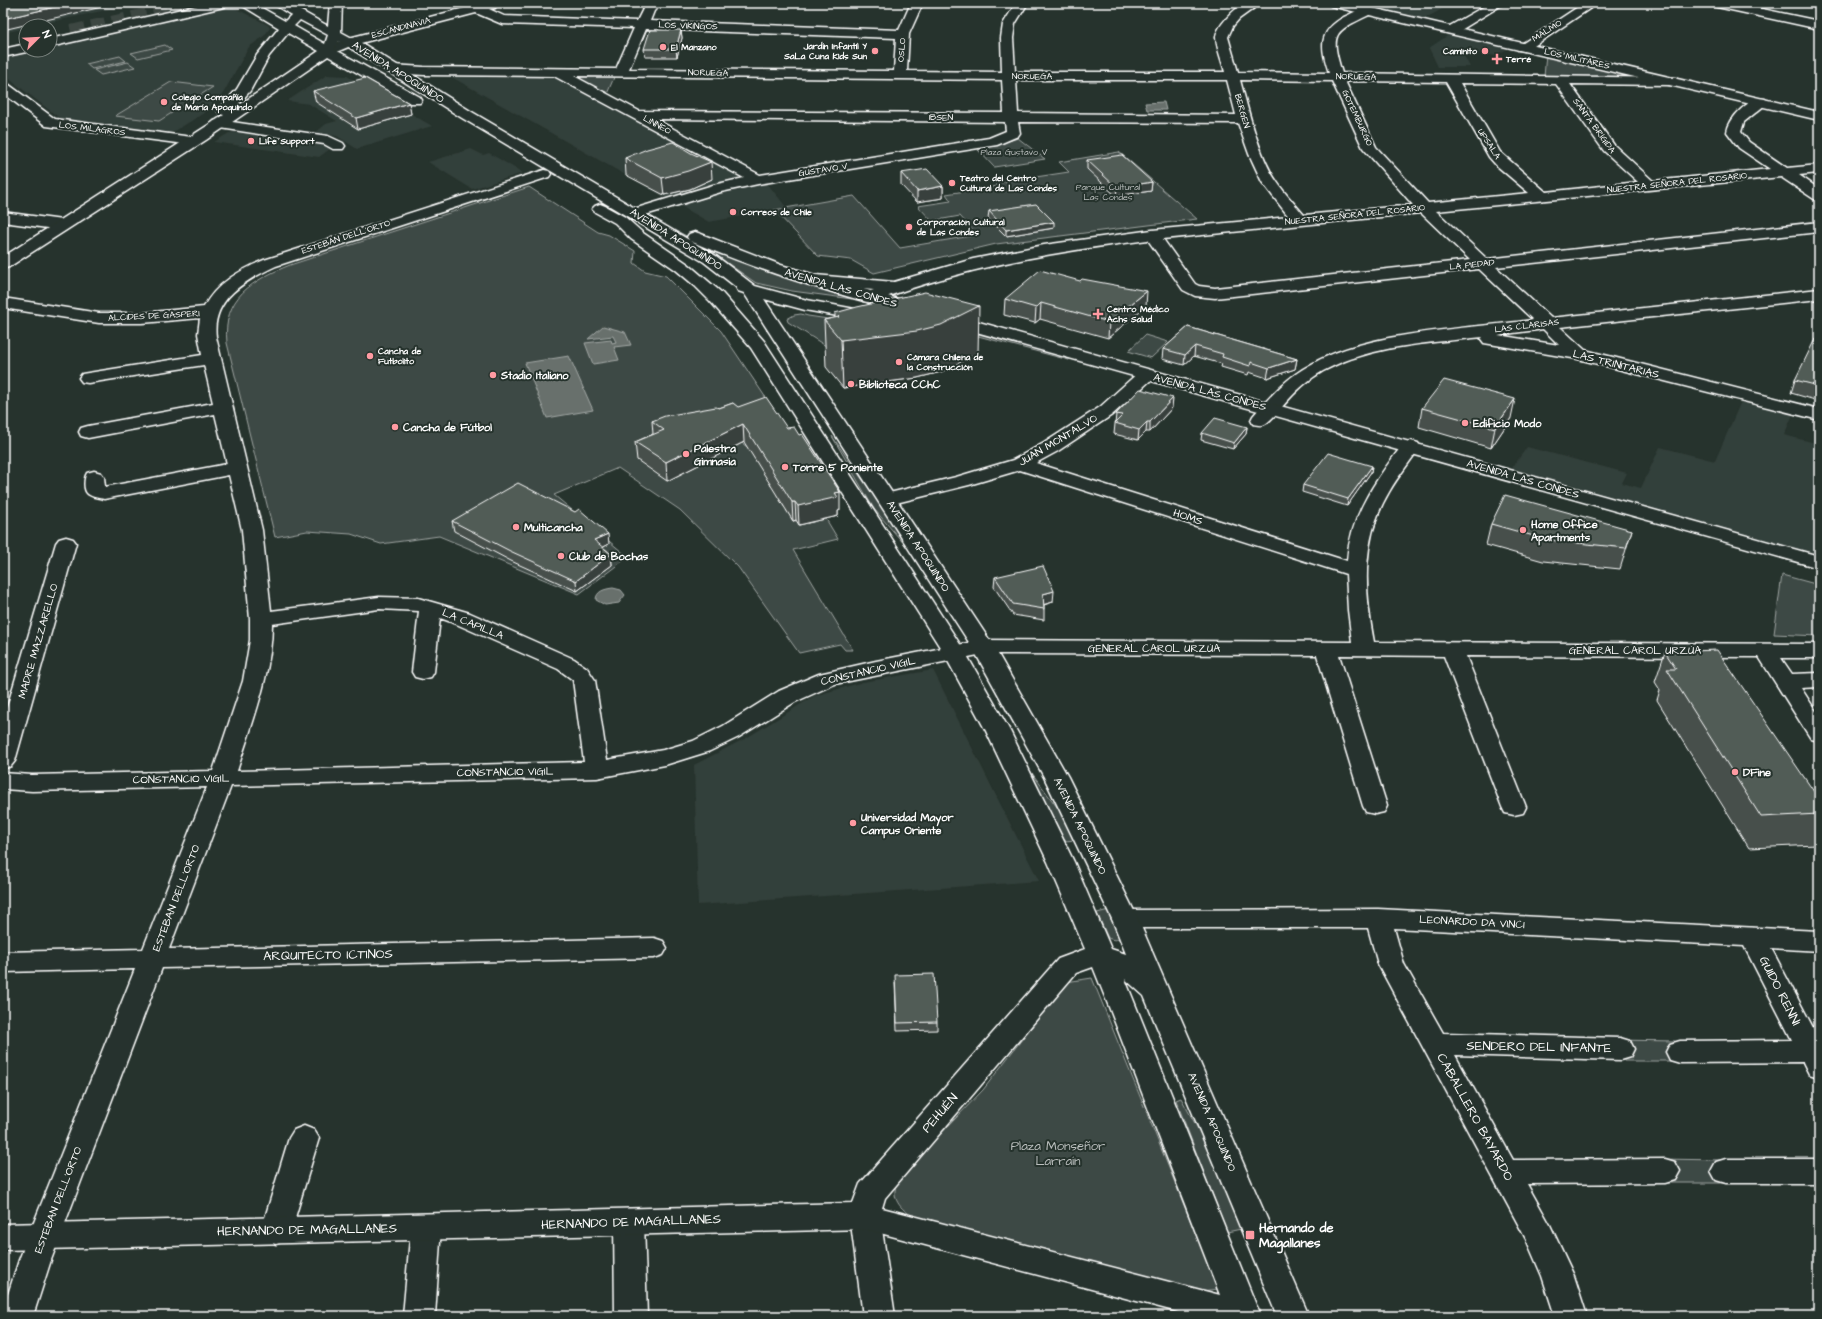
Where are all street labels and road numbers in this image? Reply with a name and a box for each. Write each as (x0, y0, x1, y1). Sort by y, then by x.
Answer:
street label: ESCANDINAVIA (370, 14, 432, 42)
street label: MALMO (1530, 17, 1564, 45)
street label: LOS VIKINGOS (658, 18, 718, 34)
street label: OSLO (894, 37, 910, 63)
street label: AVENIDA APOQUINDO (349, 38, 447, 107)
street label: LOS MILITARES (1543, 45, 1611, 73)
street label: NORUEGA (688, 66, 729, 80)
street label: NORUEGA (1012, 70, 1052, 83)
street label: NORUEGA (1336, 70, 1377, 84)
street label: GOTEMBURGO (1338, 88, 1376, 148)
street label: BERGEN (1231, 92, 1253, 130)
street label: SANTA BRÍGIDA (1569, 96, 1619, 157)
street label: IBSEN (929, 111, 954, 124)
street label: LINNEO (641, 112, 673, 138)
street label: LOS MILAGROS (58, 118, 126, 140)
street label: UPSALA (1474, 126, 1504, 162)
street label: GUSTAVO V (798, 160, 849, 180)
street label: NUESTRA SEÑORA DEL ROSARIO (1606, 169, 1748, 197)
street label: NUESTRA SEÑORA DEL ROSARIO (1284, 201, 1426, 229)
street label: AVENIDA APOQUINDO (627, 205, 725, 274)
street label: ESTEBAN DELL'ORTO (300, 217, 392, 257)
street label: LA PIEDAD (1449, 256, 1495, 274)
street label: AVENIDA LAS CONDES (783, 265, 899, 311)
street label: ALCIDES DE GASPERI (108, 307, 200, 325)
street label: LAS CLARISAS (1494, 316, 1560, 336)
street label: LAS TRINITARIAS (1571, 346, 1661, 382)
street label: AVENIDA LAS CONDES (1152, 370, 1268, 414)
street label: JUAN MONTALVO (1016, 410, 1101, 469)
street label: AVENIDA LAS CONDES (1465, 456, 1581, 502)
street label: AVENIDA APOQUINDO (883, 497, 954, 595)
street label: HOMS (1171, 505, 1205, 529)
street label: MADRE MAZZARELLO (14, 581, 62, 700)
street label: LA CAPILLA (440, 605, 506, 643)
street label: GENERAL CAROL URZÚA (1088, 641, 1220, 656)
street label: GENERAL CAROL URZÚA (1569, 643, 1701, 658)
street label: CONSTANCIO VIGIL (819, 653, 917, 689)
street label: CONSTANCIO VIGIL (457, 764, 554, 780)
street label: CONSTANCIO VIGIL (133, 771, 230, 787)
street label: AVENIDA APOQUINDO (1050, 775, 1110, 878)
street label: ESTEBAN DELL'ORTO (149, 842, 204, 954)
street label: LEONARDO DA VINCI (1419, 912, 1525, 932)
street label: ARQUITECTO ICTINOS (263, 945, 393, 965)
street label: GUIDO RENNI (1755, 953, 1805, 1029)
street label: SENDERO DEL INFANTE (1466, 1037, 1612, 1057)
street label: CABALLERO BAYARDO (1432, 1050, 1518, 1184)
street label: AVENIDA APOQUINDO (1184, 1070, 1240, 1174)
street label: PEHUÉN (918, 1089, 962, 1137)
street label: ESTEBAN DELL'ORTO (31, 1144, 86, 1256)
street label: HERNANDO DE MAGALLANES (541, 1210, 721, 1234)
street label: HERNANDO DE MAGALLANES (217, 1219, 397, 1241)

